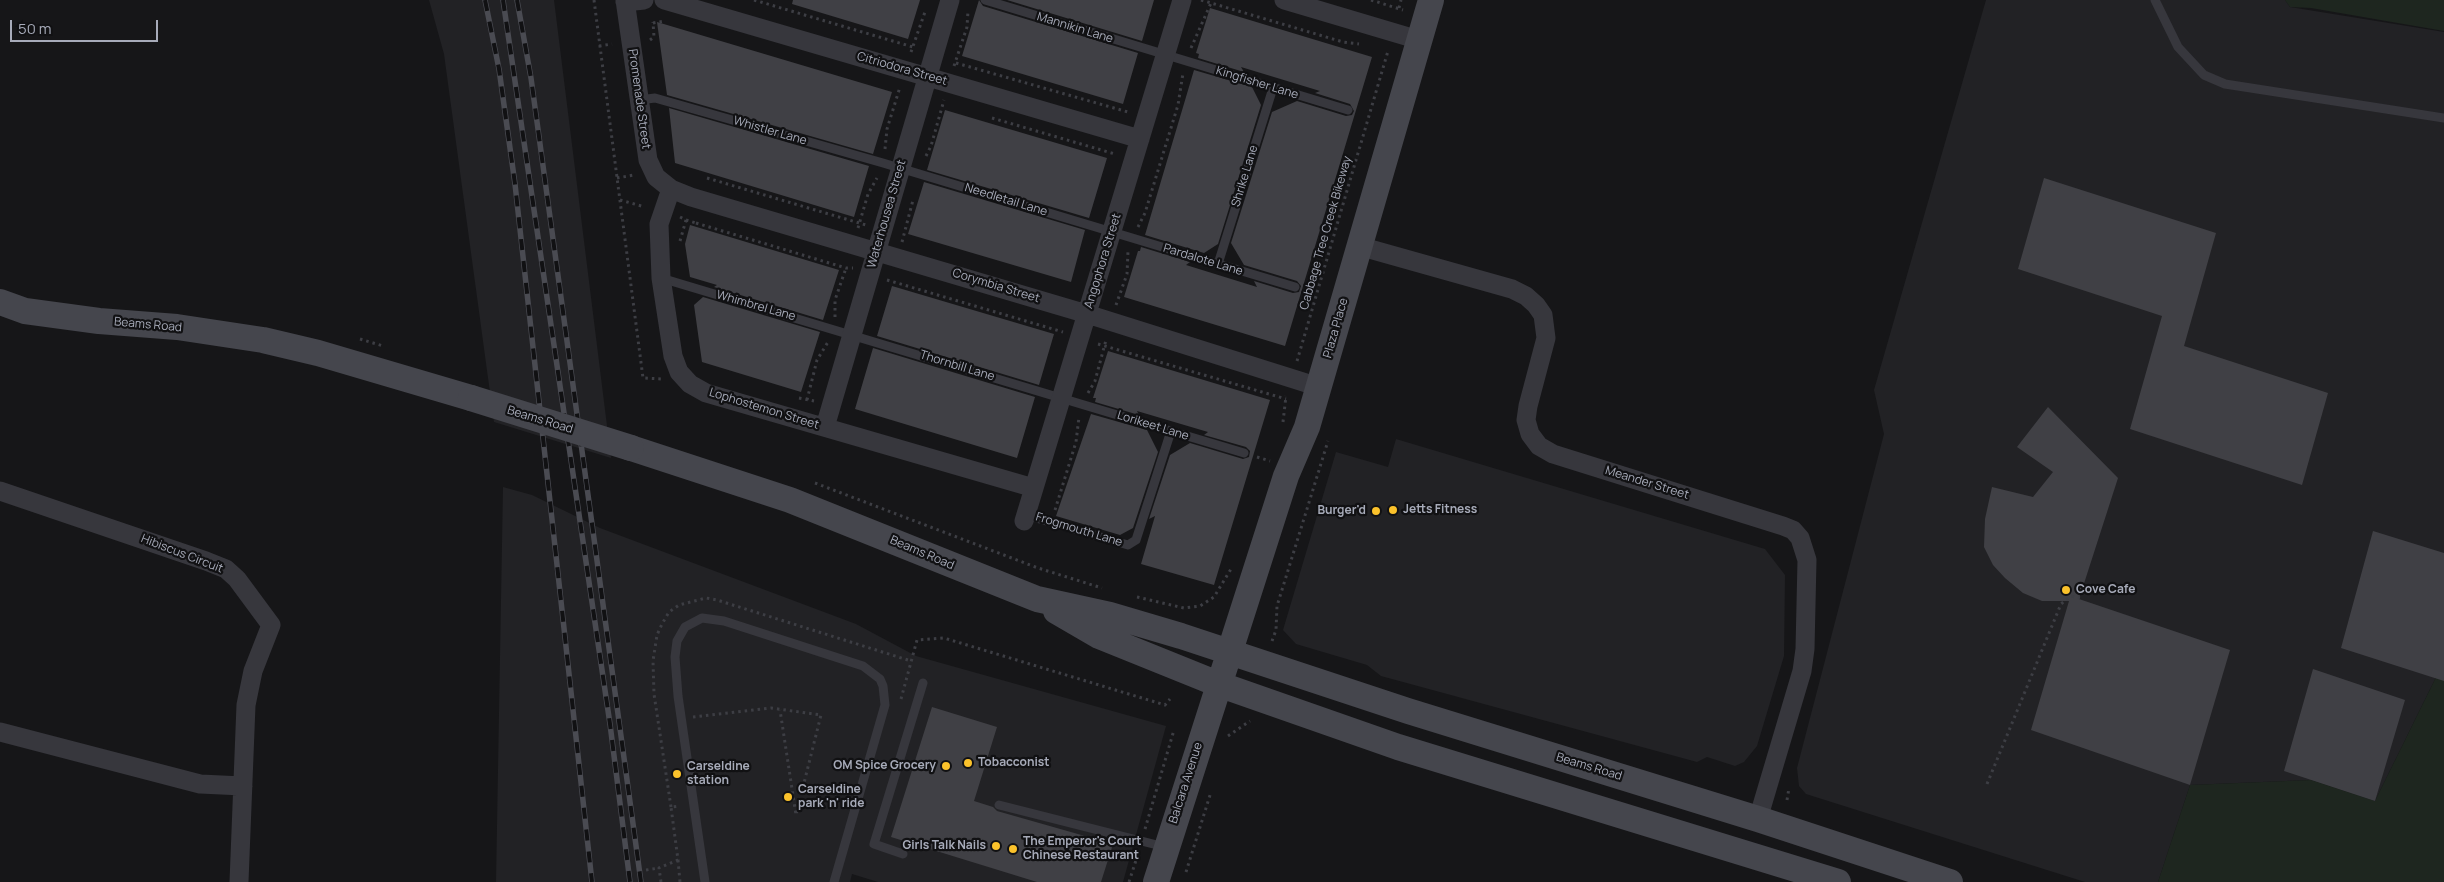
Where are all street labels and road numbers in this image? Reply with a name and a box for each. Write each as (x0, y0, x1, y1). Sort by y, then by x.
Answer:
street label: Mannikin Lane (1035, 10, 1115, 46)
street label: Promenade Street (625, 48, 653, 150)
street label: Citriodora Street (855, 49, 949, 89)
street label: Kingfisher Lane (1214, 64, 1300, 102)
street label: Whistler Lane (732, 114, 808, 148)
street label: Shrike Lane (1229, 143, 1261, 209)
street label: Cabbage Tree Creek Bikeway (1297, 154, 1355, 312)
street label: Waterhousea Street (865, 158, 909, 270)
street label: Needletail Lane (963, 181, 1049, 219)
street label: Angophora Street (1082, 212, 1124, 310)
street label: Pardalote Lane (1161, 241, 1245, 279)
street label: Corymbia Street (951, 266, 1041, 306)
street label: Whimbrel Lane (715, 288, 797, 324)
street label: Plaza Place (1321, 296, 1351, 360)
street label: Beams Road (113, 315, 183, 335)
street label: Thornbill Lane (918, 348, 996, 384)
street label: Lophostemon Street (707, 385, 821, 433)
street label: Beams Road (505, 403, 575, 437)
street label: Lorikeet Lane (1115, 408, 1191, 444)
street label: Meander Street (1603, 463, 1691, 503)
street label: Frogmouth Lane (1034, 510, 1124, 550)
street label: Hibiscus Circuit (139, 532, 225, 576)
street label: Beams Road (888, 533, 956, 573)
street label: Balcara Avenue (1166, 741, 1206, 825)
street label: Beams Road (1554, 750, 1624, 784)

